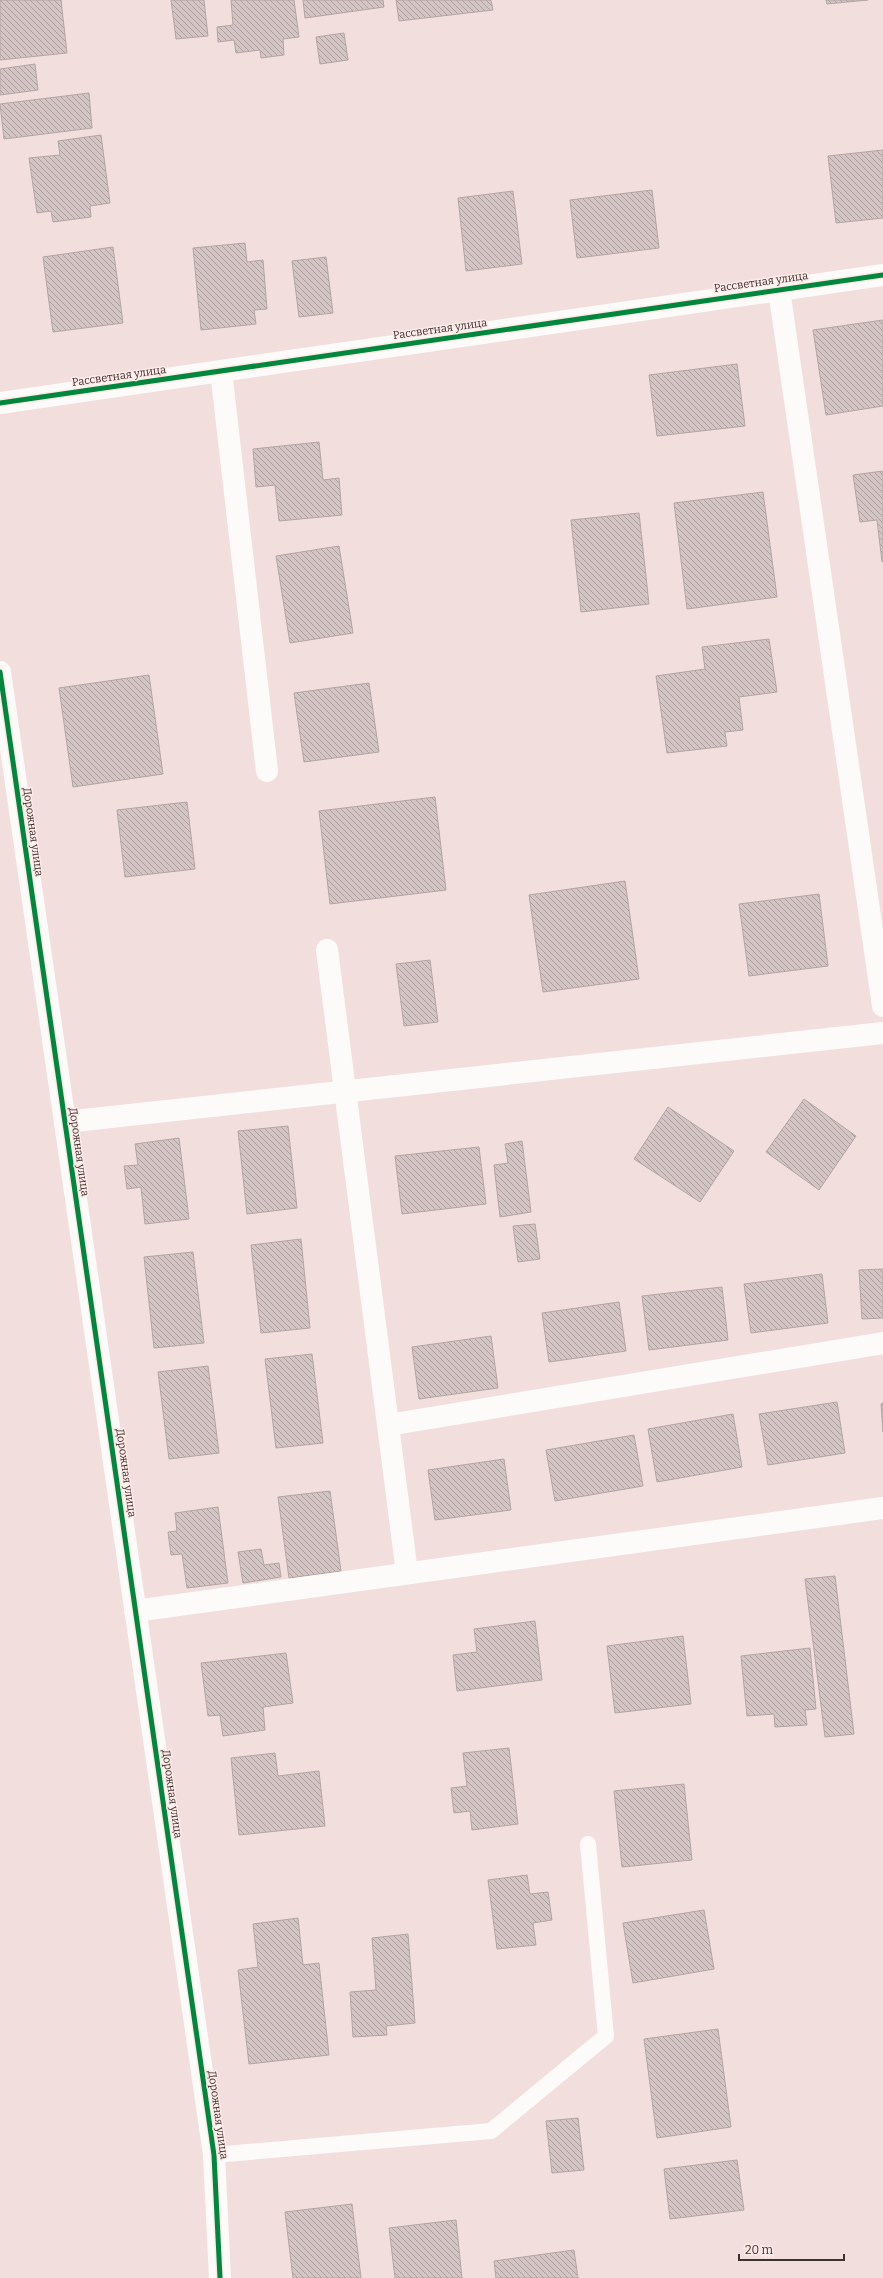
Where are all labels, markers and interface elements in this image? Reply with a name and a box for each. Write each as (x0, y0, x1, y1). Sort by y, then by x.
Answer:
street label: Рассветная улица (713, 269, 809, 295)
street label: Рассветная улица (392, 316, 488, 342)
street label: Рассветная улица (71, 363, 167, 389)
street label: Дорожная улица (20, 787, 46, 877)
street label: Дорожная улица (66, 1107, 92, 1197)
street label: Дорожная улица (113, 1428, 139, 1518)
street label: Дорожная улица (159, 1749, 185, 1839)
street label: Дорожная улица (205, 2070, 231, 2160)
scale bar (739, 2236, 844, 2262)
text: 20 m (745, 2243, 774, 2257)

